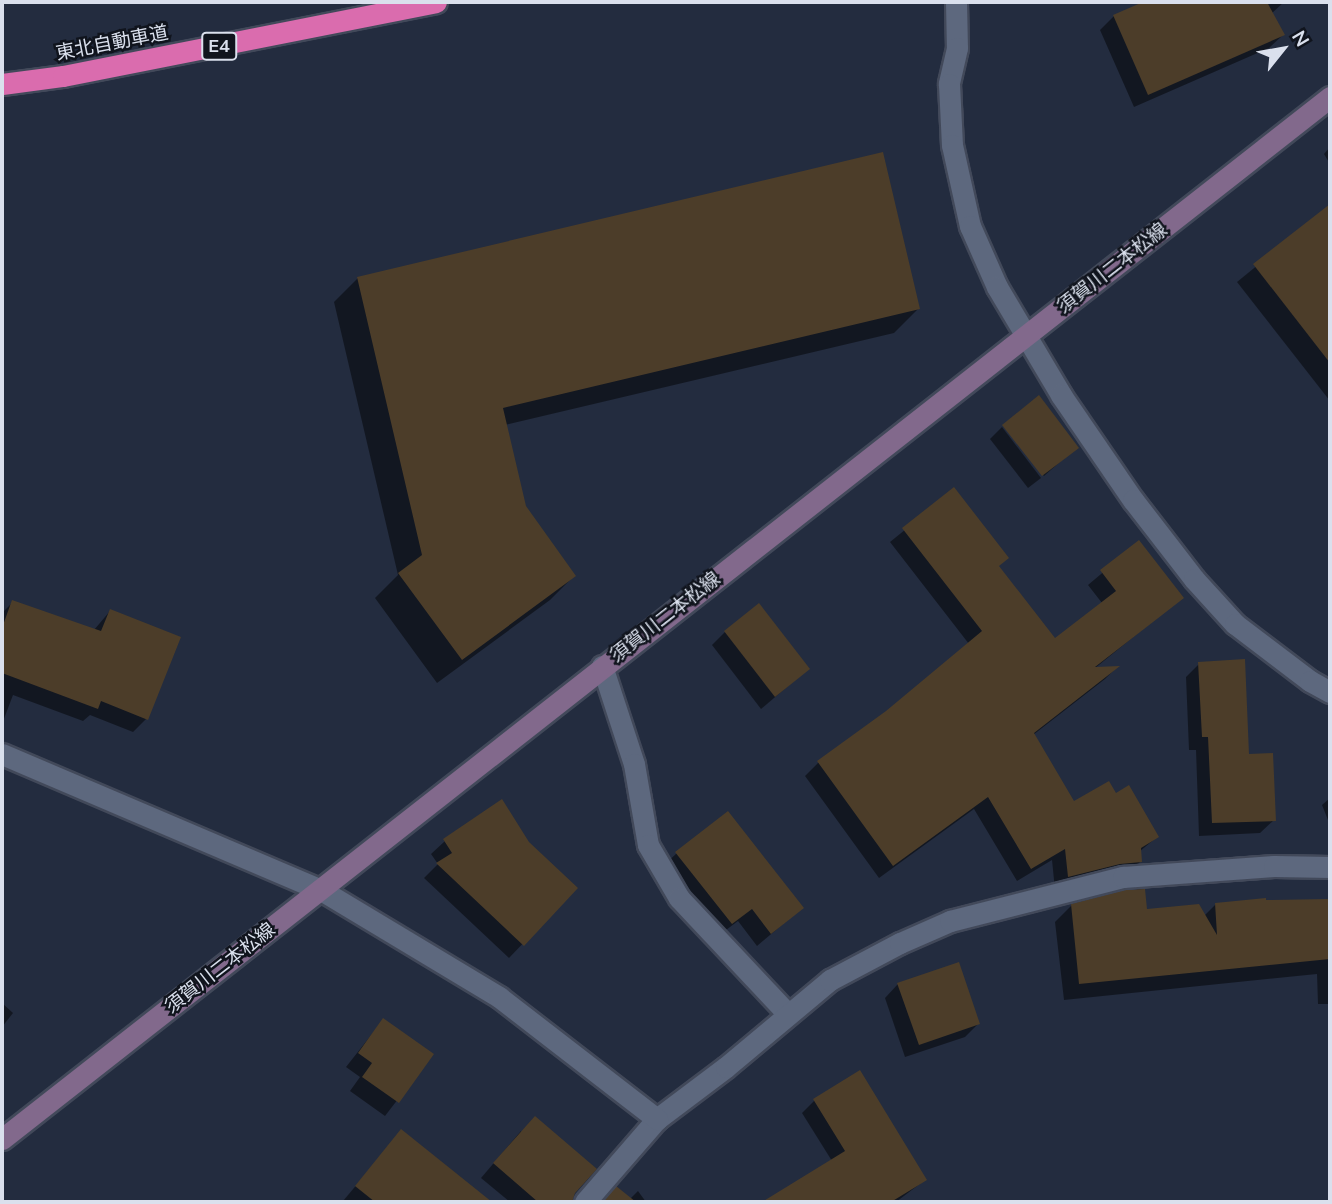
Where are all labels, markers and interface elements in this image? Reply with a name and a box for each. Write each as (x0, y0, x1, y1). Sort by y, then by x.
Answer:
north arrow (1248, 14, 1318, 84)
street label: 東北自動車道 (54, 21, 170, 65)
text: N (1287, 26, 1315, 51)
road number: E4 (200, 32, 238, 60)
street label: 須賀川二本松線 (1053, 218, 1171, 318)
street label: 須賀川二本松線 (606, 567, 724, 667)
street label: 須賀川二本松線 (161, 918, 279, 1018)

